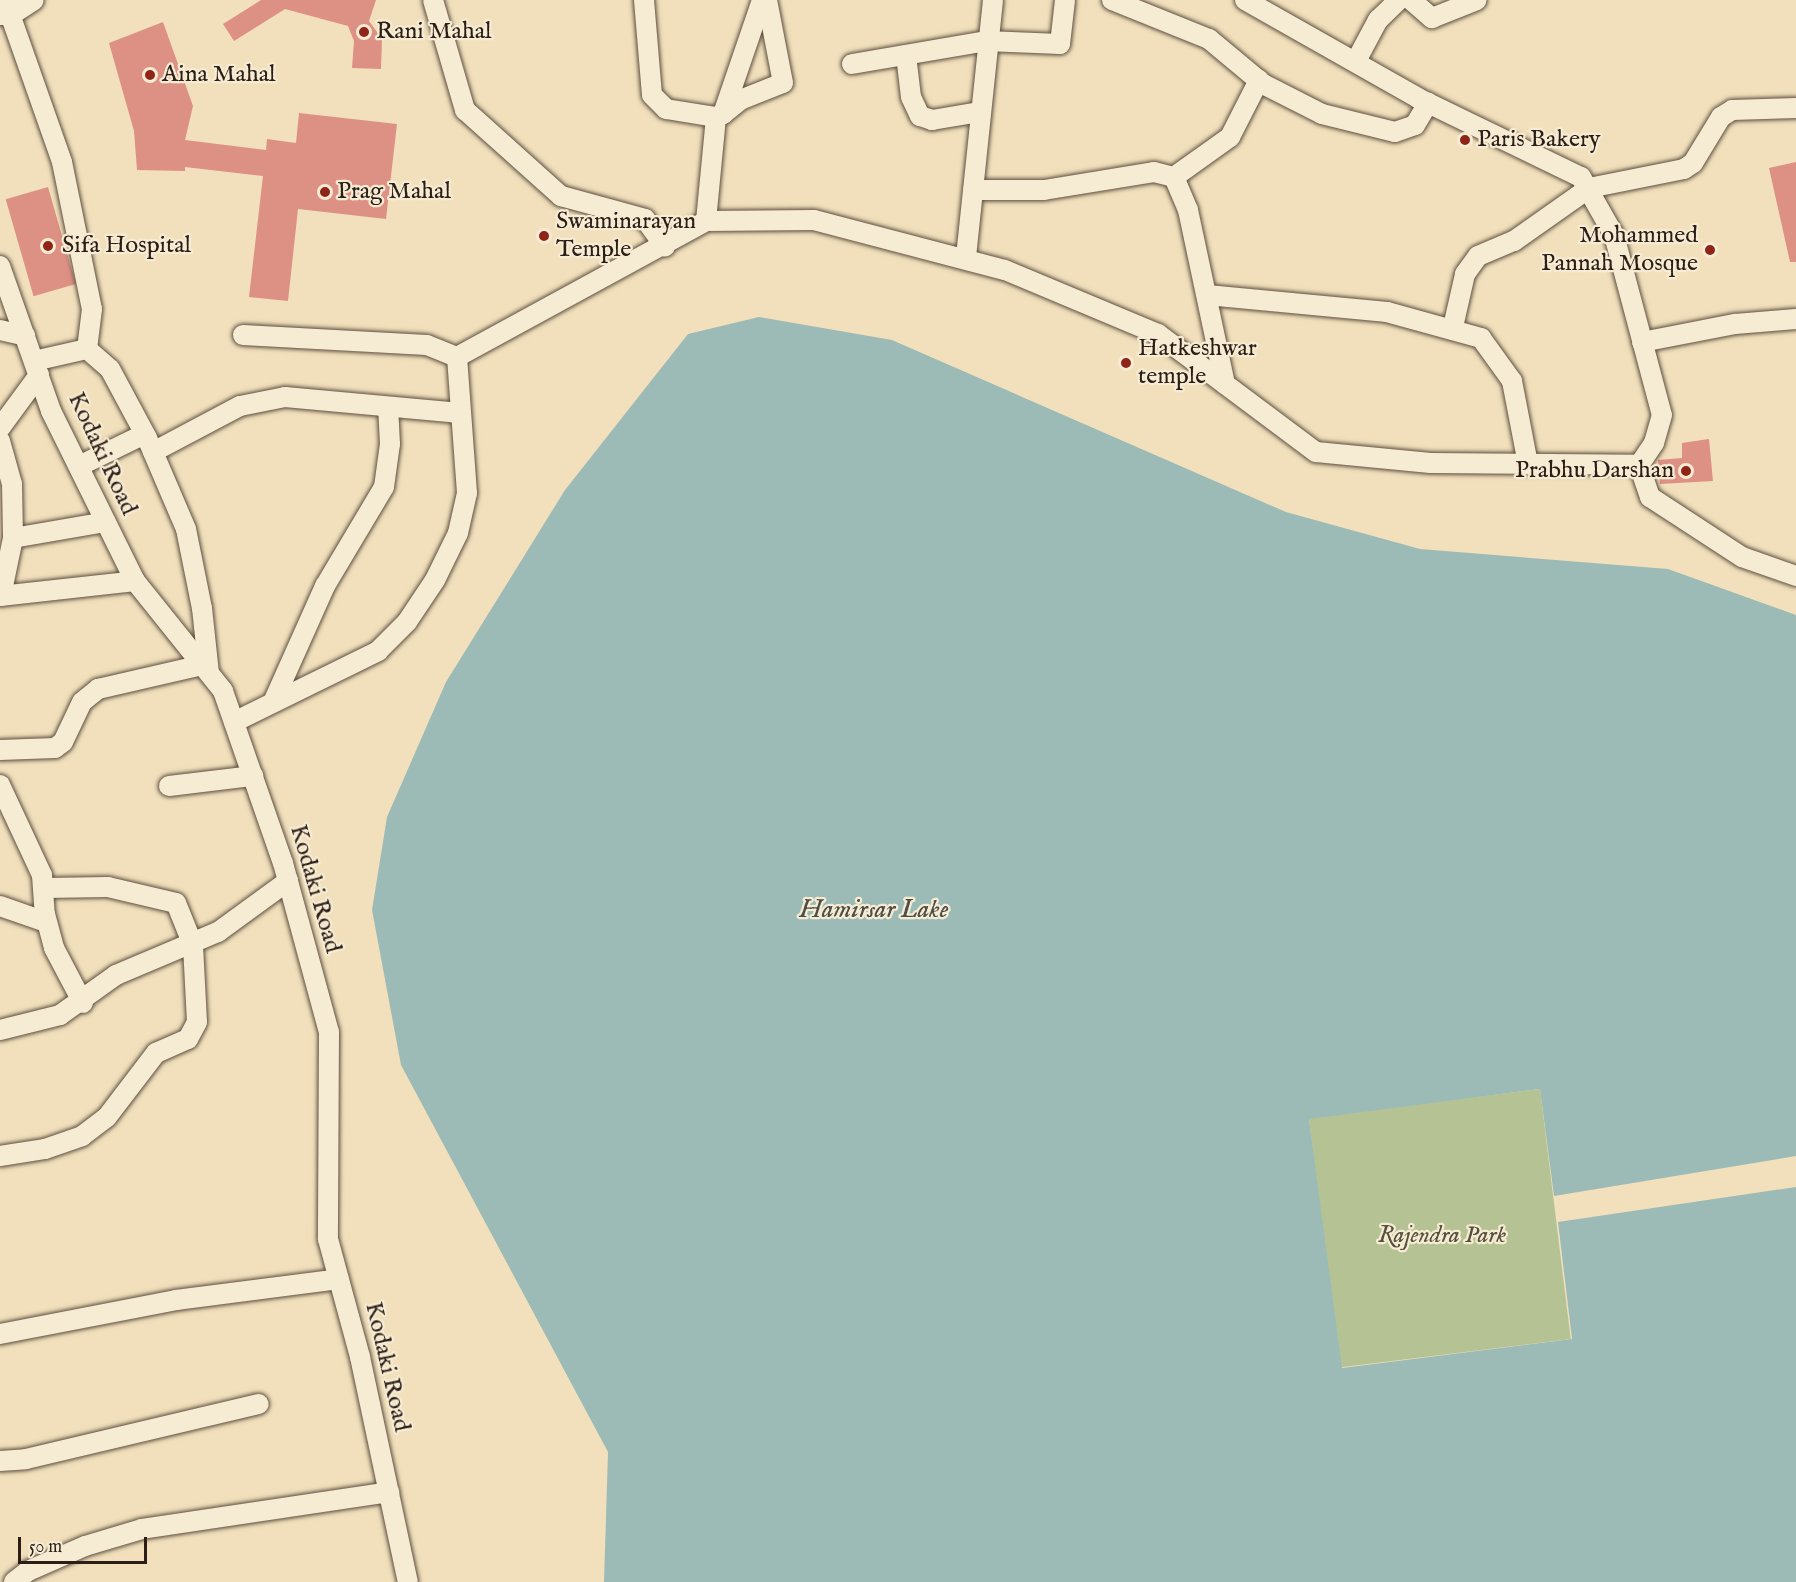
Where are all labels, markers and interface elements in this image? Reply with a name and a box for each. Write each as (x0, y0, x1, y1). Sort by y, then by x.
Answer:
place label: Rani Mahal (376, 18, 492, 46)
marker: Rani Mahal (357, 25, 371, 39)
place label: Aina Mahal (162, 61, 276, 89)
marker: Aina Mahal (143, 68, 157, 82)
place label: Paris Bakery (1477, 126, 1601, 154)
marker: Paris Bakery (1458, 133, 1472, 147)
place label: Prag Mahal (337, 178, 451, 206)
marker: Prag Mahal (318, 185, 332, 199)
place label: Swaminarayan Temple (556, 208, 696, 264)
place label: Mohammed Pannah Mosque (1541, 222, 1698, 278)
marker: Swaminarayan Temple (537, 229, 551, 243)
place label: Sifa Hospital (62, 232, 191, 260)
marker: Sifa Hospital (39, 237, 57, 255)
marker: Mohammed Pannah Mosque (1703, 243, 1717, 257)
place label: Hatkeshwar temple (1138, 335, 1257, 391)
marker: Hatkeshwar temple (1119, 356, 1133, 370)
street label: Kodaki Road (61, 388, 143, 520)
place label: Prabhu Darshan (1515, 457, 1674, 485)
marker: Prabhu Darshan (1679, 464, 1693, 478)
street label: Kodaki Road (283, 822, 347, 956)
water label: Hamirsar Lake (800, 894, 948, 926)
park label: Rajendra Park (1378, 1222, 1506, 1250)
street label: Kodaki Road (358, 1299, 416, 1435)
scale bar (21, 1525, 150, 1563)
text: 50 m (29, 1536, 62, 1559)

